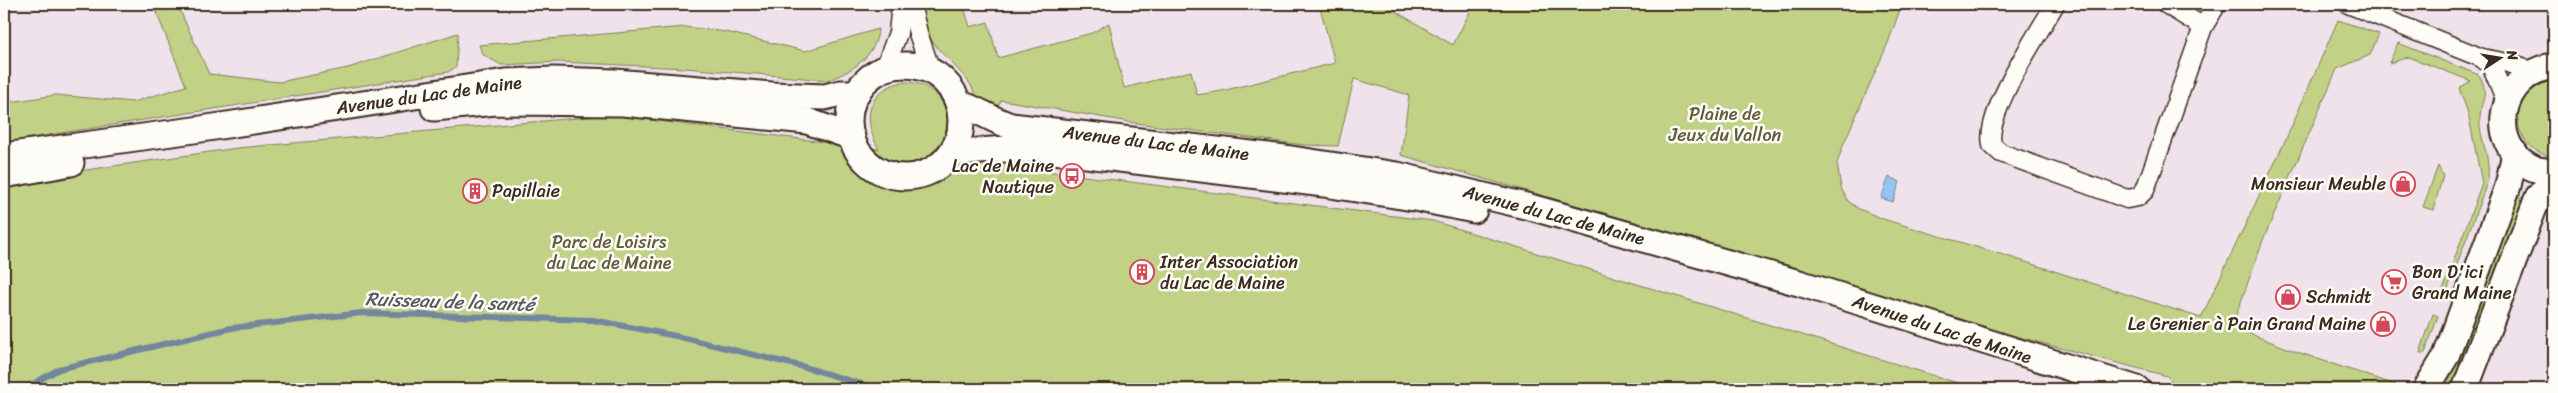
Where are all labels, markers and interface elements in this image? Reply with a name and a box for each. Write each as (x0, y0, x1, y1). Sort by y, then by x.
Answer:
north arrow (2476, 32, 2526, 82)
text: N (2499, 47, 2526, 63)
street label: Avenue du Lac de Maine (333, 66, 524, 124)
park label: Plaine de Jeux du Vallon (1668, 98, 1782, 151)
street label: Avenue du Lac de Maine (1060, 116, 1251, 170)
place label: Lac de Maine Nautique (952, 150, 1054, 203)
bus stop icon: Lac de Maine Nautique (1059, 163, 1085, 189)
place label: Monsieur Meuble (2251, 168, 2386, 200)
shop icon: Monsieur Meuble (2390, 171, 2416, 197)
place label: Papillaie (492, 175, 560, 207)
street label: Avenue du Lac de Maine (1459, 175, 1649, 255)
building icon: Papillaie (462, 178, 488, 204)
park label: Parc de Loisirs du Lac de Maine (547, 226, 672, 279)
place label: Inter Association du Lac de Maine (1159, 246, 1298, 299)
place label: Bon D'ici Grand Maine (2412, 256, 2512, 309)
building icon: Inter Association du Lac de Maine (1129, 259, 1155, 285)
supermarket icon: Bon D'ici Grand Maine (2381, 269, 2407, 295)
place label: Schmidt (2306, 281, 2372, 313)
water label: Ruisseau de la santé (365, 282, 538, 321)
shop icon: Schmidt (2275, 284, 2301, 310)
street label: Avenue du Lac de Maine (1847, 285, 2036, 373)
place label: Le Grenier à Pain Grand Maine (2128, 308, 2366, 340)
shop icon: Le Grenier à Pain Grand Maine (2370, 311, 2396, 337)

